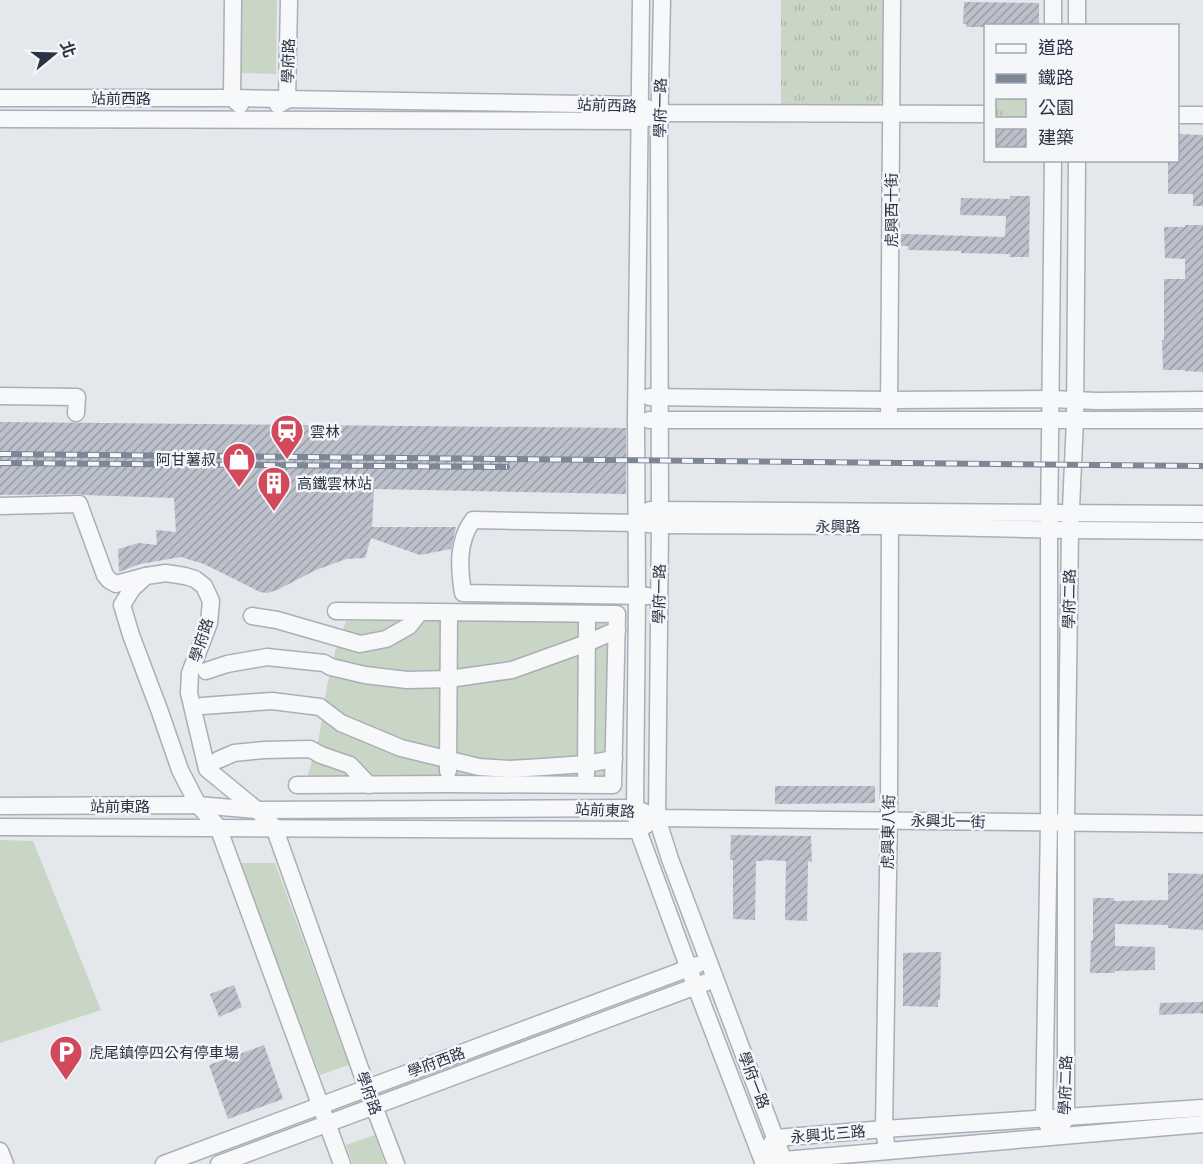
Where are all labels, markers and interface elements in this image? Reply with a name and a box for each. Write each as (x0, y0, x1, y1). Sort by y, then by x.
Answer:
north arrow (24, 24, 84, 84)
legend (984, 24, 1179, 162)
street label: 學府路 (279, 38, 297, 84)
text: 道路 (1038, 38, 1074, 58)
text: 北 (57, 39, 78, 60)
text: 鐵路 (1038, 68, 1074, 88)
street label: 學府一路 (651, 78, 669, 138)
street label: 站前西路 (91, 90, 151, 107)
street label: 站前西路 (577, 95, 637, 115)
text: 公園 (1038, 98, 1074, 118)
text: 建築 (1038, 128, 1074, 148)
street label: 虎興西十街 (883, 172, 900, 248)
station icon: 雲林 (269, 413, 305, 460)
place label: 雲林 (310, 423, 340, 440)
shop icon: 阿甘薯叔 (221, 441, 257, 488)
place label: 阿甘薯叔 (156, 451, 216, 468)
building icon: 高鐵雲林站 (256, 465, 292, 512)
place label: 高鐵雲林站 (297, 475, 372, 492)
street label: 永興路 (815, 518, 861, 535)
street label: 學府一路 (650, 564, 668, 624)
street label: 學府二路 (1060, 569, 1078, 629)
street label: 學府路 (186, 616, 216, 664)
street label: 虎興東八街 (879, 794, 897, 870)
street label: 站前東路 (90, 798, 150, 815)
street label: 站前東路 (575, 800, 635, 820)
street label: 永興北一街 (910, 812, 986, 830)
parking icon: 虎尾鎮停四公有停車場 (48, 1034, 84, 1081)
place label: 虎尾鎮停四公有停車場 (89, 1044, 239, 1061)
street label: 學府西路 (405, 1044, 467, 1080)
street label: 學府一路 (735, 1049, 773, 1111)
street label: 學府二路 (1055, 1055, 1075, 1115)
street label: 學府路 (353, 1069, 385, 1117)
street label: 永興北三路 (790, 1122, 866, 1146)

